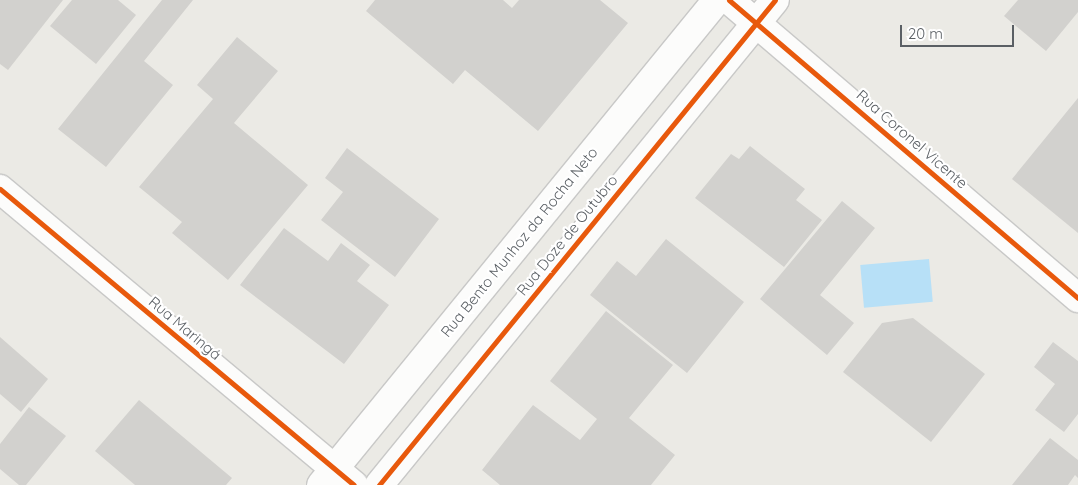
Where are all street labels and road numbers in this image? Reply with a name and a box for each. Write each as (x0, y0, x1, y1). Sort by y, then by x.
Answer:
street label: Rua Coronel Vicente (853, 86, 971, 192)
street label: Rua Bento Munhoz da Rocha Neto (437, 143, 601, 341)
street label: Rua Doze de Outubro (513, 171, 621, 299)
street label: Rua Maringá (145, 292, 225, 364)

